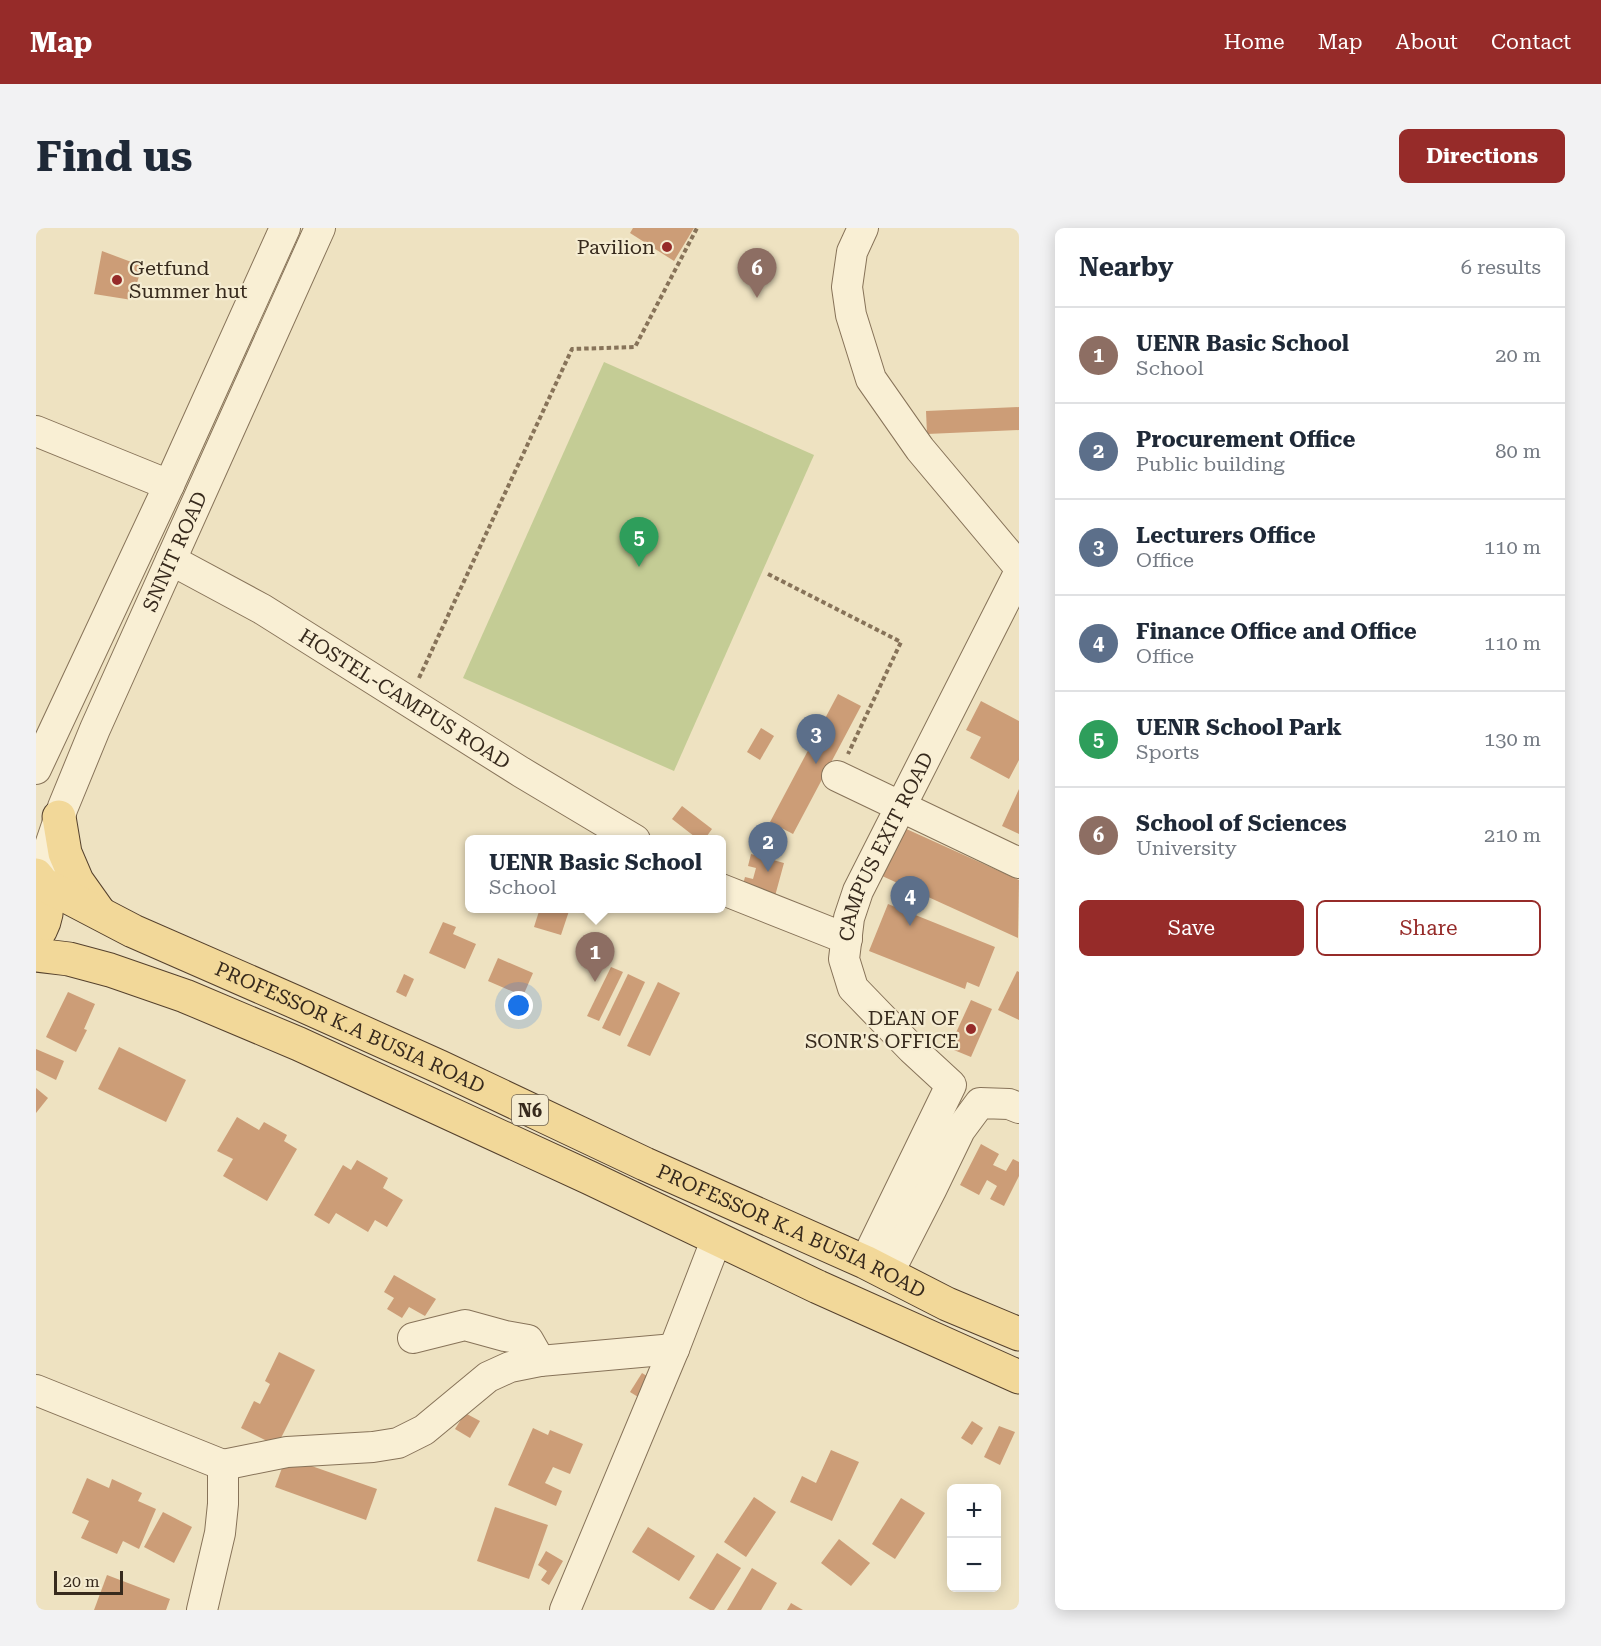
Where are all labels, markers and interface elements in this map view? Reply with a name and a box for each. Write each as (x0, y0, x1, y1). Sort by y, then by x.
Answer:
text: Map (30, 26, 92, 59)
text: Home (1224, 30, 1285, 54)
text: Map (1318, 30, 1363, 54)
text: About (1396, 30, 1458, 54)
text: Contact (1491, 30, 1571, 54)
button: Directions (1399, 129, 1565, 183)
text: Find us (36, 132, 193, 181)
place label: Pavilion (577, 235, 655, 259)
marker: Pavilion (660, 240, 674, 254)
pin: 6 (738, 248, 776, 298)
text: Nearby (1079, 252, 1173, 282)
text: 6 results (1461, 255, 1541, 279)
place label: Getfund Summer hut (129, 256, 248, 303)
marker: Getfund Summer hut (110, 273, 124, 287)
text: UENR Basic School (1136, 331, 1349, 356)
text: 1 (1093, 343, 1104, 367)
text: 20 m (1495, 343, 1541, 367)
text: School (1136, 356, 1204, 380)
text: Procurement Office (1136, 427, 1355, 452)
text: 2 (1093, 439, 1104, 463)
text: 80 m (1495, 439, 1541, 463)
text: Public building (1136, 452, 1285, 476)
street label: SNNIT ROAD (137, 488, 212, 615)
pin: 5 (620, 518, 658, 567)
text: Lecturers Office (1136, 523, 1316, 548)
text: 3 (1093, 535, 1104, 559)
text: 110 m (1484, 535, 1541, 559)
text: Office (1136, 548, 1194, 572)
text: Finance Office and Office (1136, 619, 1417, 644)
street label: HOSTEL-CAMPUS ROAD (295, 624, 515, 774)
text: 4 (1093, 631, 1104, 655)
text: 110 m (1484, 631, 1541, 655)
text: Office (1136, 644, 1194, 668)
pin: 3 (796, 714, 836, 764)
text: UENR School Park (1136, 715, 1342, 740)
text: 5 (1093, 727, 1104, 751)
text: 130 m (1484, 727, 1541, 751)
text: Sports (1136, 740, 1199, 764)
street label: CAMPUS EXIT ROAD (834, 748, 938, 943)
text: School of Sciences (1136, 811, 1347, 836)
pin: 2 (748, 822, 788, 872)
text: 6 (1093, 823, 1104, 847)
text: 210 m (1484, 823, 1541, 847)
popup (465, 835, 726, 913)
text: University (1136, 836, 1237, 860)
text: UENR Basic School (489, 850, 702, 875)
text: School (489, 875, 557, 899)
pin: 4 (890, 876, 930, 926)
button: Save (1079, 900, 1304, 956)
button: Share (1316, 900, 1541, 956)
pin: 1 (576, 932, 614, 982)
street label: PROFESSOR K.A BUSIA ROAD (211, 956, 489, 1099)
your location (504, 991, 533, 1020)
place label: DEAN OF SONR'S OFFICE (805, 1006, 959, 1053)
marker: DEAN OF SONR'S OFFICE (964, 1022, 978, 1036)
road number: N6 (512, 1095, 548, 1125)
street label: PROFESSOR K.A BUSIA ROAD (653, 1159, 930, 1303)
map controls (947, 1484, 1001, 1592)
button: + (947, 1484, 1001, 1538)
button: − (947, 1538, 1001, 1592)
scale bar (54, 1568, 123, 1596)
text: 20 m (63, 1572, 100, 1591)

